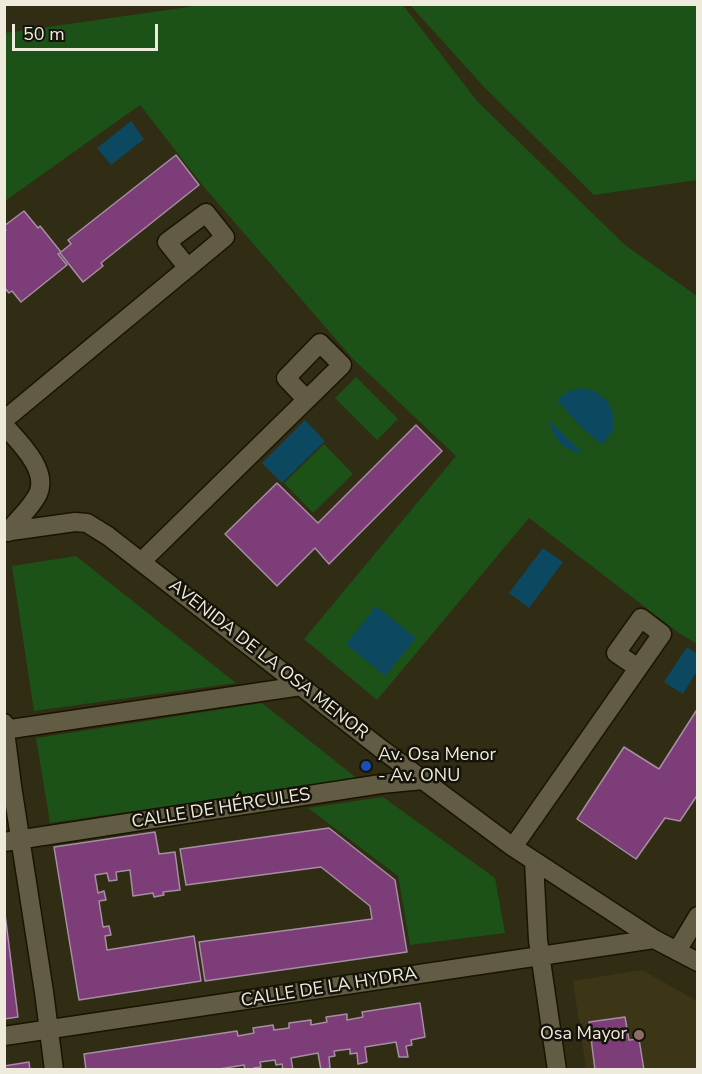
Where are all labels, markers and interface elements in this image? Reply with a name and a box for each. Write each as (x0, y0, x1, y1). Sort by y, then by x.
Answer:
scale bar (15, 12, 160, 50)
text: 50 m (23, 22, 65, 46)
street label: AVENIDA DE LA OSA MENOR (164, 575, 372, 745)
place label: Av. Osa Menor - Av. ONU (378, 745, 496, 788)
marker: Av. Osa Menor - Av. ONU (359, 759, 373, 773)
street label: CALLE DE HÉRCULES (130, 784, 312, 834)
street label: CALLE DE LA HYDRA (239, 963, 419, 1013)
place label: Osa Mayor (540, 1024, 627, 1046)
marker: Osa Mayor (632, 1028, 646, 1042)

